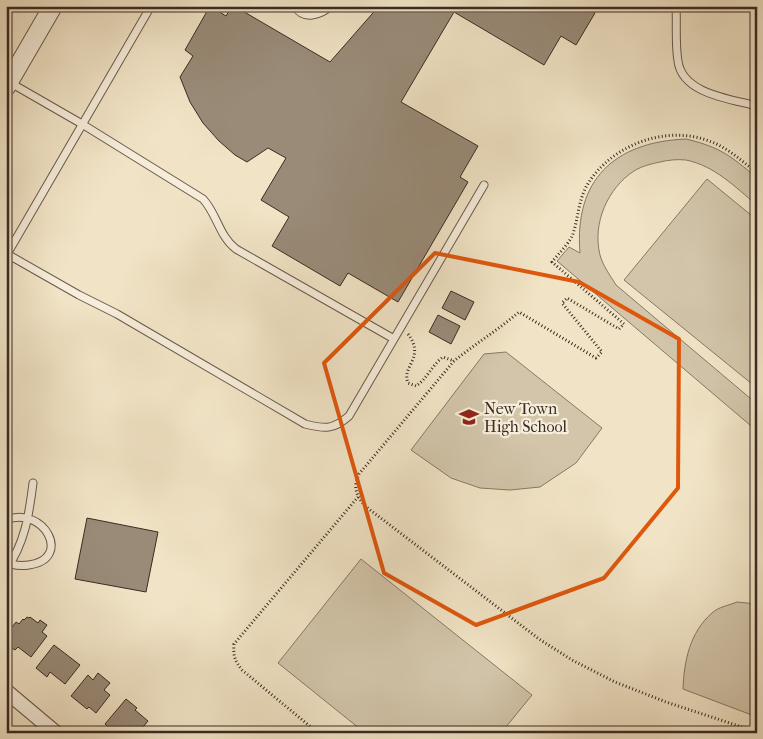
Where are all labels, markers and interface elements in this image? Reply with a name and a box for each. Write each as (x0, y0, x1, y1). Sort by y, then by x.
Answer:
place label: New Town High School (484, 399, 568, 436)
school or university icon: New Town High School (458, 406, 480, 428)

